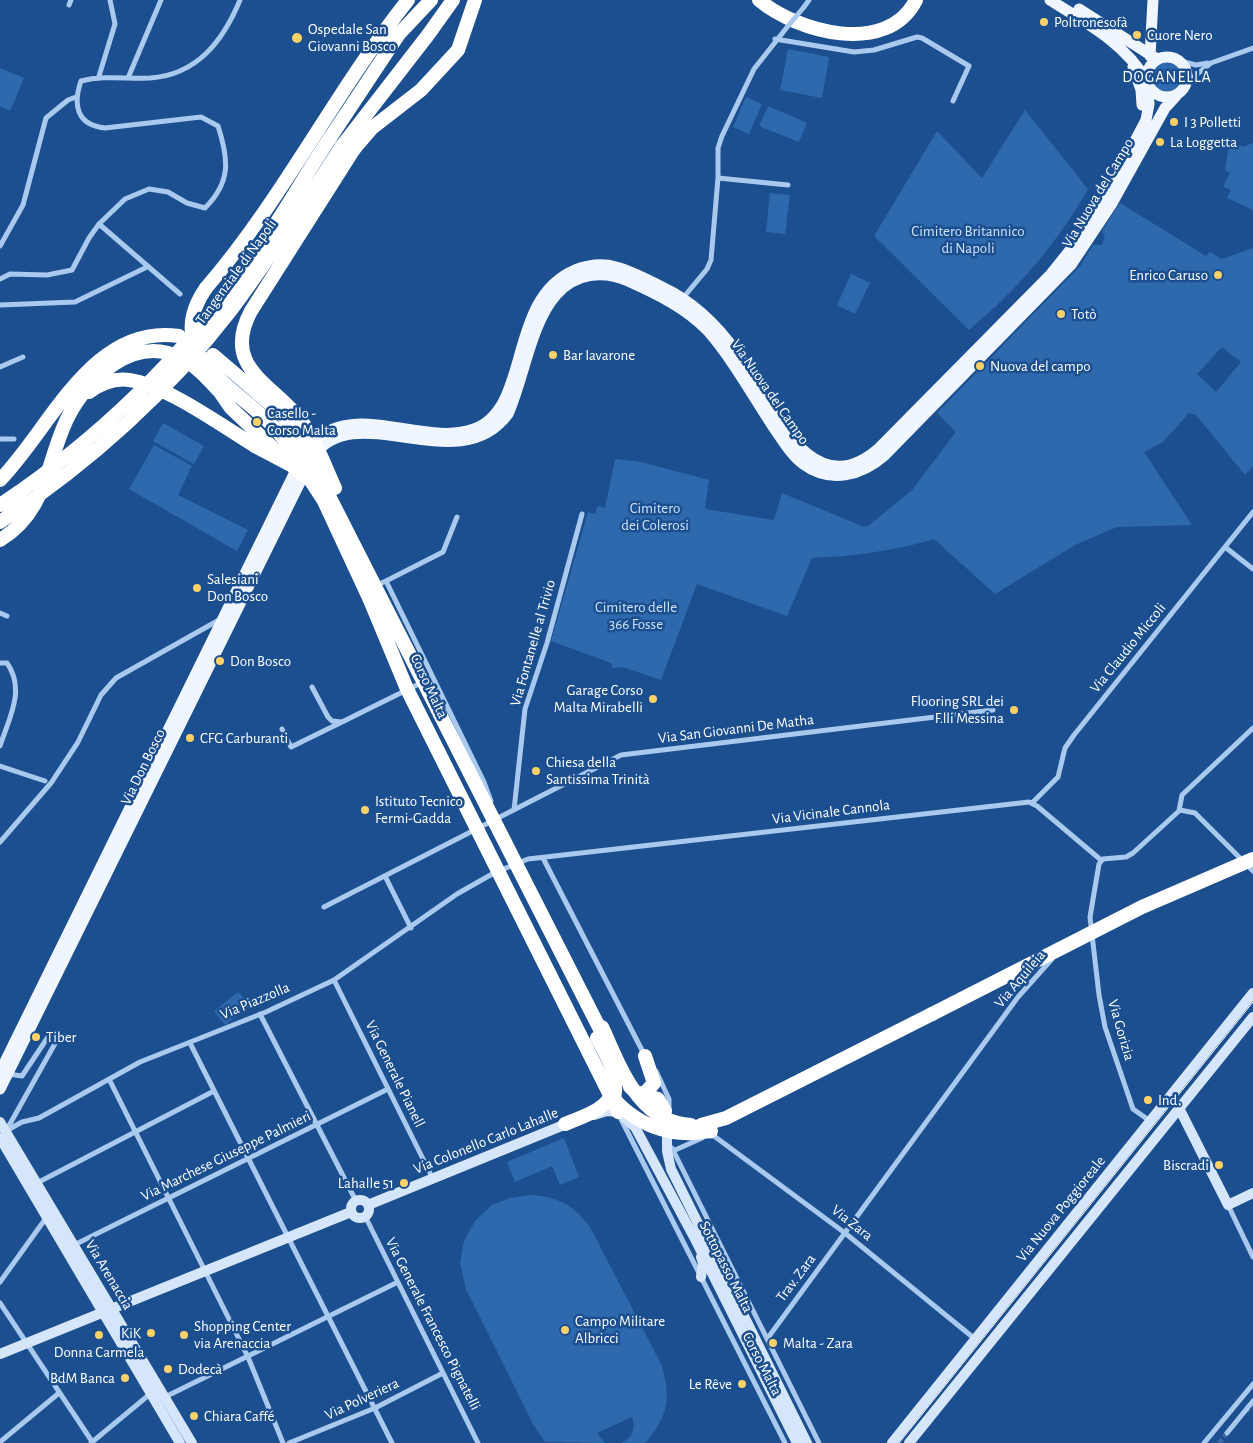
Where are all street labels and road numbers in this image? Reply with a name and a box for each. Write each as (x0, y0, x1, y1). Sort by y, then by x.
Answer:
street label: Via Nuova del Campo (1058, 135, 1138, 251)
street label: Tangenziale di Napoli (192, 216, 280, 328)
street label: Via Nuova del Campo (727, 336, 813, 448)
street label: Via Fontanelle al Trivio (506, 578, 560, 708)
street label: Via Claudio Miccoli (1086, 599, 1170, 697)
street label: Corso Malta (406, 651, 452, 721)
street label: Via San Giovanni De Matha (657, 711, 815, 747)
street label: Via Don Bosco (117, 726, 169, 808)
street label: Via Vicinale Cannola (771, 796, 891, 828)
street label: Via Aquileia (991, 946, 1049, 1012)
street label: Via Piazzolla (218, 978, 292, 1024)
street label: Via Gorizia (1104, 997, 1138, 1063)
street label: Via Generale Pianell (361, 1018, 429, 1130)
street label: Via Colonello Carlo Lahalle (411, 1104, 561, 1178)
street label: Via Marchese Giuseppe Palmieri (138, 1107, 314, 1205)
street label: Via Nuova Poggioreale (1013, 1152, 1109, 1266)
street label: Via Zara (828, 1201, 876, 1245)
street label: Sottopasso Malta (695, 1218, 757, 1316)
street label: Via Generale Francesco Pignatelli (382, 1235, 484, 1413)
street label: Via Arenaccia (81, 1237, 137, 1313)
street label: Trav. Zara (772, 1250, 820, 1306)
street label: Corso Malta (738, 1329, 786, 1399)
street label: Via Polveriera (322, 1374, 402, 1424)

